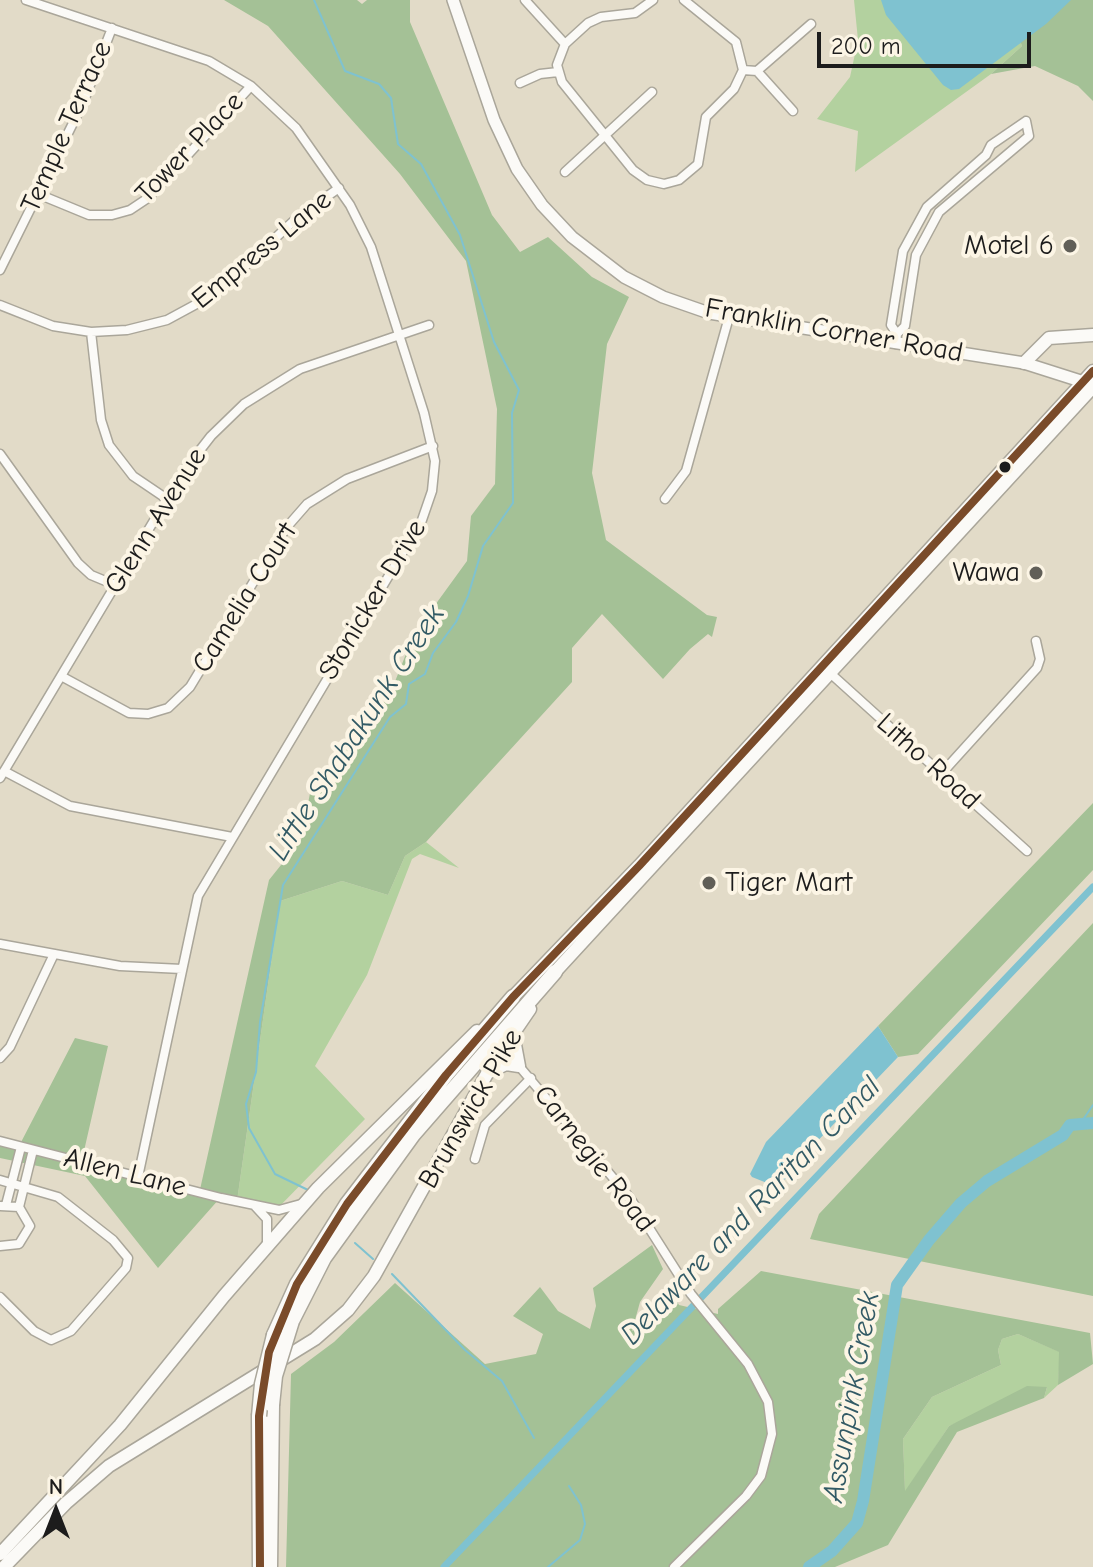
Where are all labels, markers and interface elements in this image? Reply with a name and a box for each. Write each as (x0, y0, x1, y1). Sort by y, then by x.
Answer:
scale bar (821, 16, 1035, 66)
text: 200 m (831, 32, 901, 60)
street label: Temple Terrace (14, 36, 120, 218)
street label: Tower Place (129, 86, 251, 210)
street label: Empress Lane (186, 184, 338, 316)
place label: Motel 6 (964, 229, 1054, 263)
marker: Motel 6 (1061, 237, 1079, 255)
street label: Franklin Corner Road (703, 292, 965, 370)
street label: Glenn Avenue (98, 442, 214, 600)
unlabelled marker (997, 459, 1013, 475)
street label: Stonicker Drive (312, 514, 434, 686)
street label: Camelia Court (186, 517, 304, 679)
place label: Wawa (952, 556, 1020, 590)
marker: Wawa (1027, 564, 1045, 582)
water label: Little Shabakunk Creek (261, 599, 453, 867)
street label: Litho Road (869, 707, 987, 817)
place label: Tiger Mart (725, 866, 852, 900)
marker: Tiger Mart (700, 874, 718, 892)
street label: Brunswick Pike (412, 1023, 530, 1195)
water label: Delaware and Raritan Canal (613, 1070, 889, 1352)
street label: Carnegie Road (526, 1079, 662, 1239)
street label: Allen Lane (60, 1142, 190, 1204)
water label: Assunpink Creek (816, 1289, 888, 1505)
north arrow (16, 1471, 96, 1551)
text: N (49, 1474, 63, 1500)

